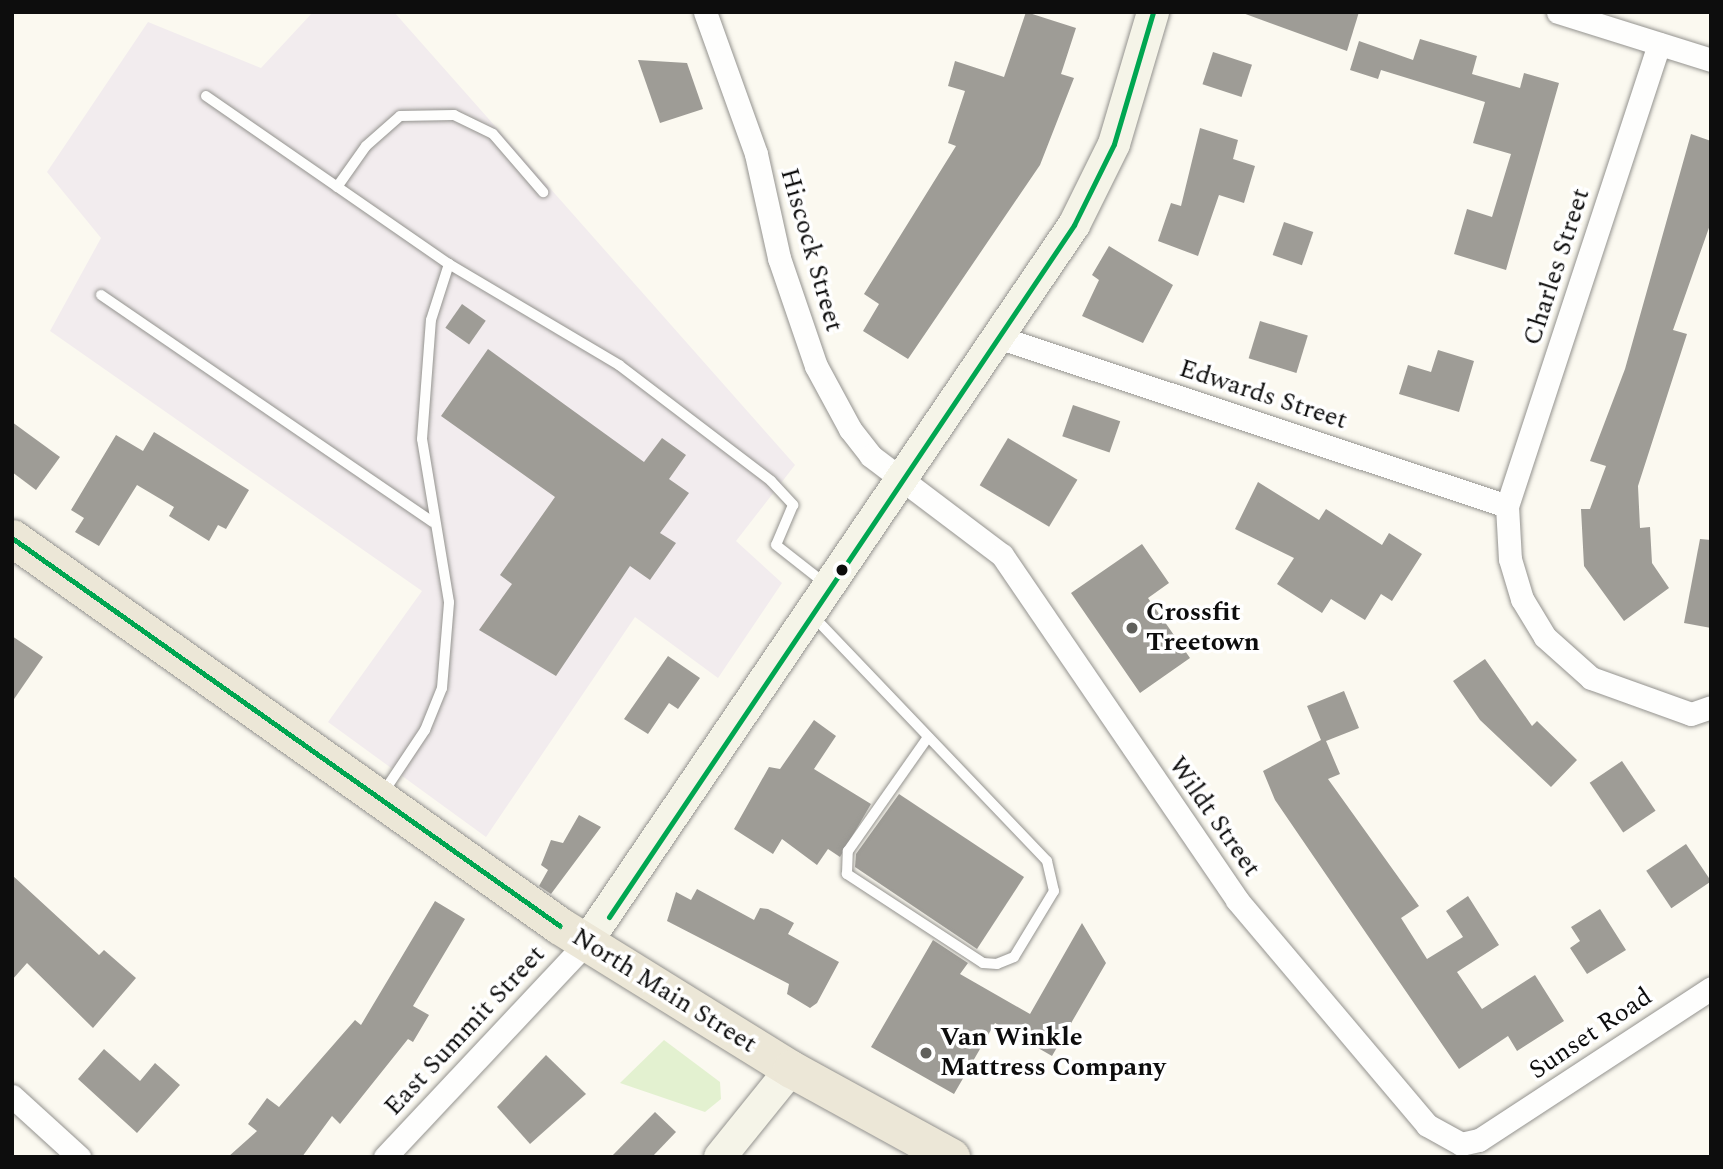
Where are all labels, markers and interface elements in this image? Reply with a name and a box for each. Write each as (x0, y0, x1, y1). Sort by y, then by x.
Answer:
street label: Hiscock Street (773, 165, 849, 335)
street label: Charles Street (1517, 185, 1597, 349)
street label: Edwards Street (1175, 353, 1351, 437)
unlabelled marker (835, 563, 849, 577)
place label: Crossfit Treetown (1146, 597, 1260, 658)
marker: Crossfit Treetown (1124, 620, 1140, 636)
street label: Wildt Street (1161, 751, 1267, 883)
street label: North Main Street (566, 922, 762, 1060)
street label: East Summit Street (378, 939, 552, 1123)
street label: Sunset Road (1524, 981, 1658, 1087)
place label: Van Winkle Mattress Company (940, 1022, 1166, 1084)
marker: Van Winkle Mattress Company (918, 1045, 934, 1061)

